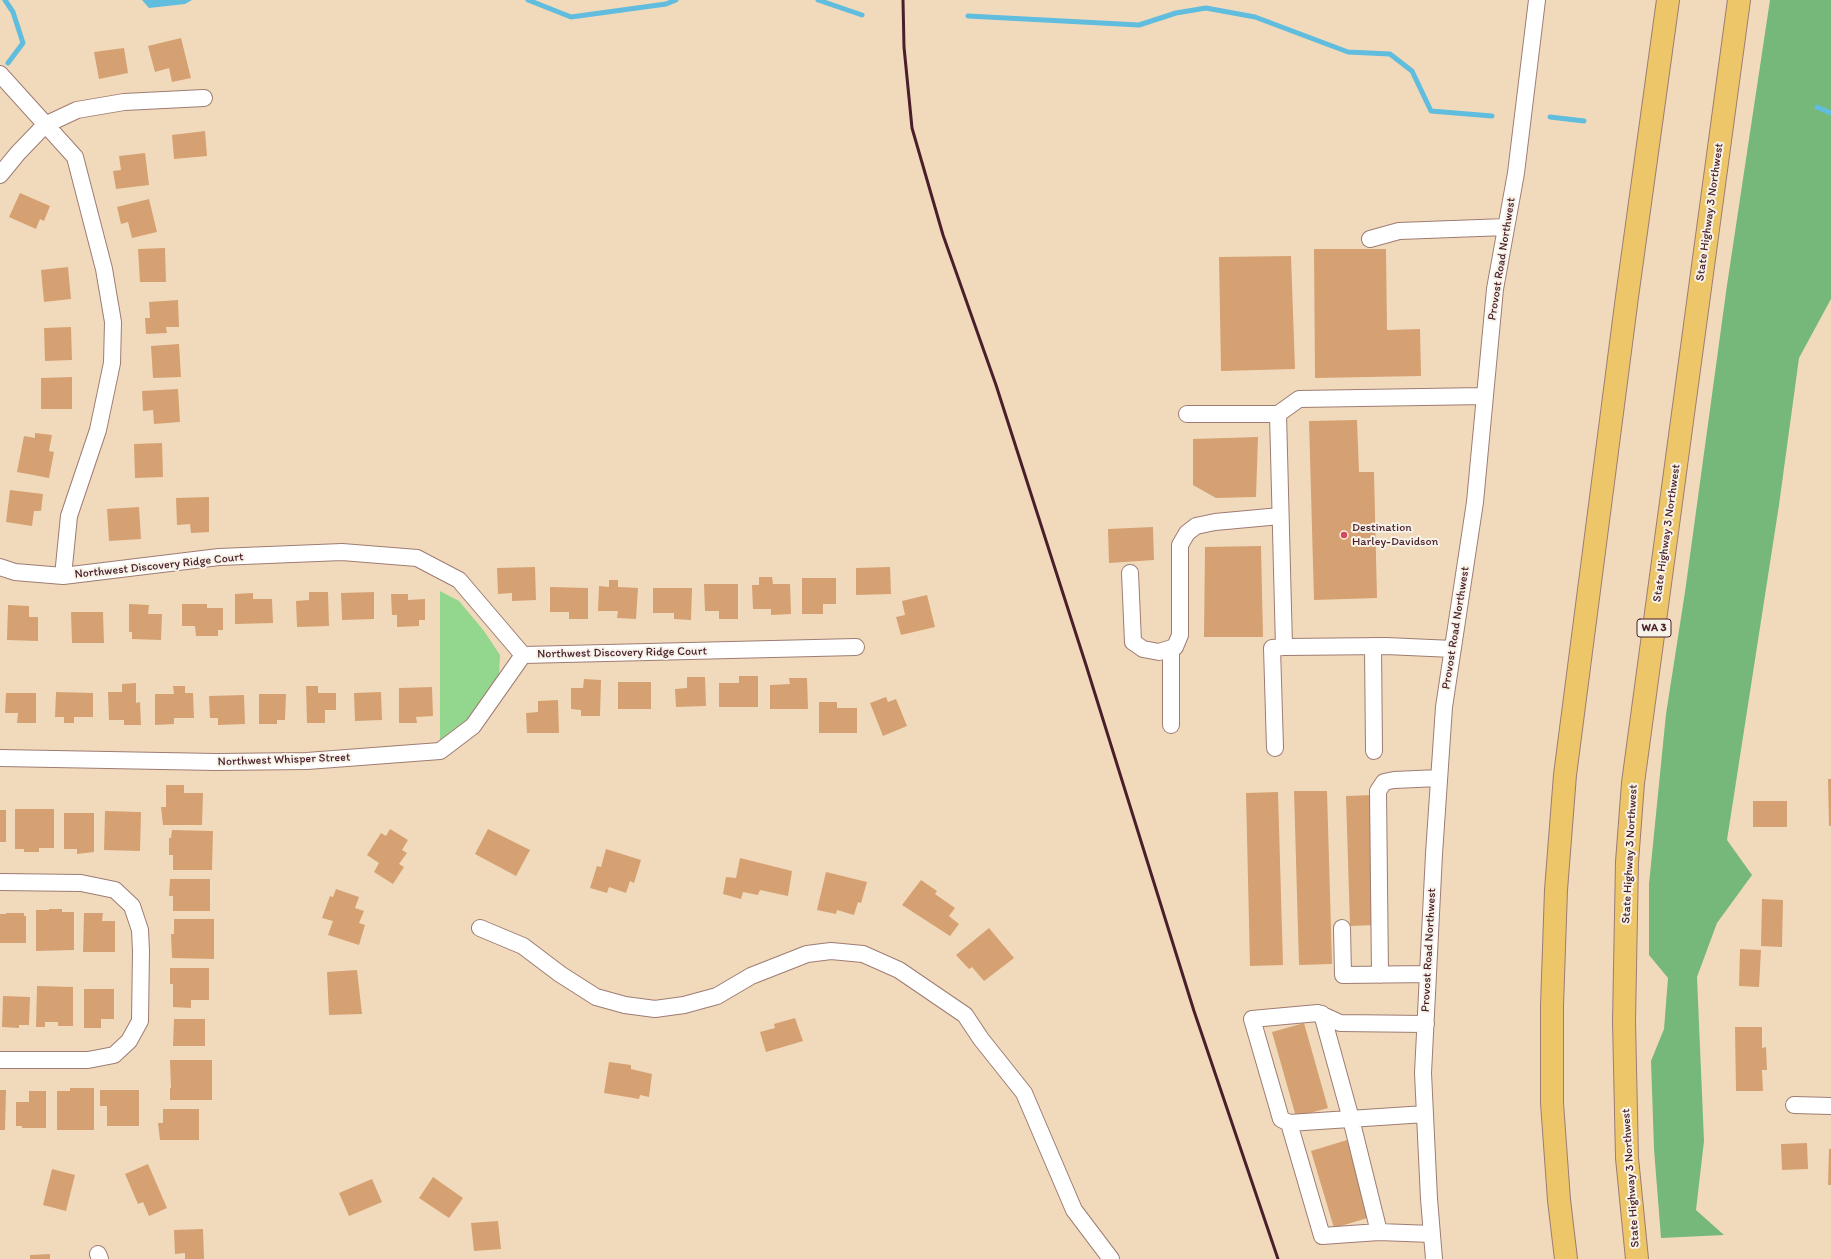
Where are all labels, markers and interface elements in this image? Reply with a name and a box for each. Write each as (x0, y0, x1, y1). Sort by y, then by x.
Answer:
street label: State Highway 3 Northwest (1693, 142, 1727, 282)
street label: Provost Road Northwest (1485, 197, 1519, 321)
street label: State Highway 3 Northwest (1650, 463, 1684, 603)
place label: Destination Harley-Davidson (1352, 521, 1438, 549)
marker: Destination Harley-Davidson (1339, 530, 1349, 540)
street label: Northwest Discovery Ridge Court (74, 550, 244, 582)
street label: Provost Road Northwest (1439, 566, 1473, 690)
road number: WA 3 (1637, 619, 1671, 637)
street label: Northwest Discovery Ridge Court (537, 644, 707, 662)
street label: Northwest Whisper Street (217, 750, 351, 770)
street label: State Highway 3 Northwest (1619, 784, 1641, 924)
street label: Provost Road Northwest (1419, 888, 1439, 1012)
street label: State Highway 3 Northwest (1619, 1108, 1643, 1248)

